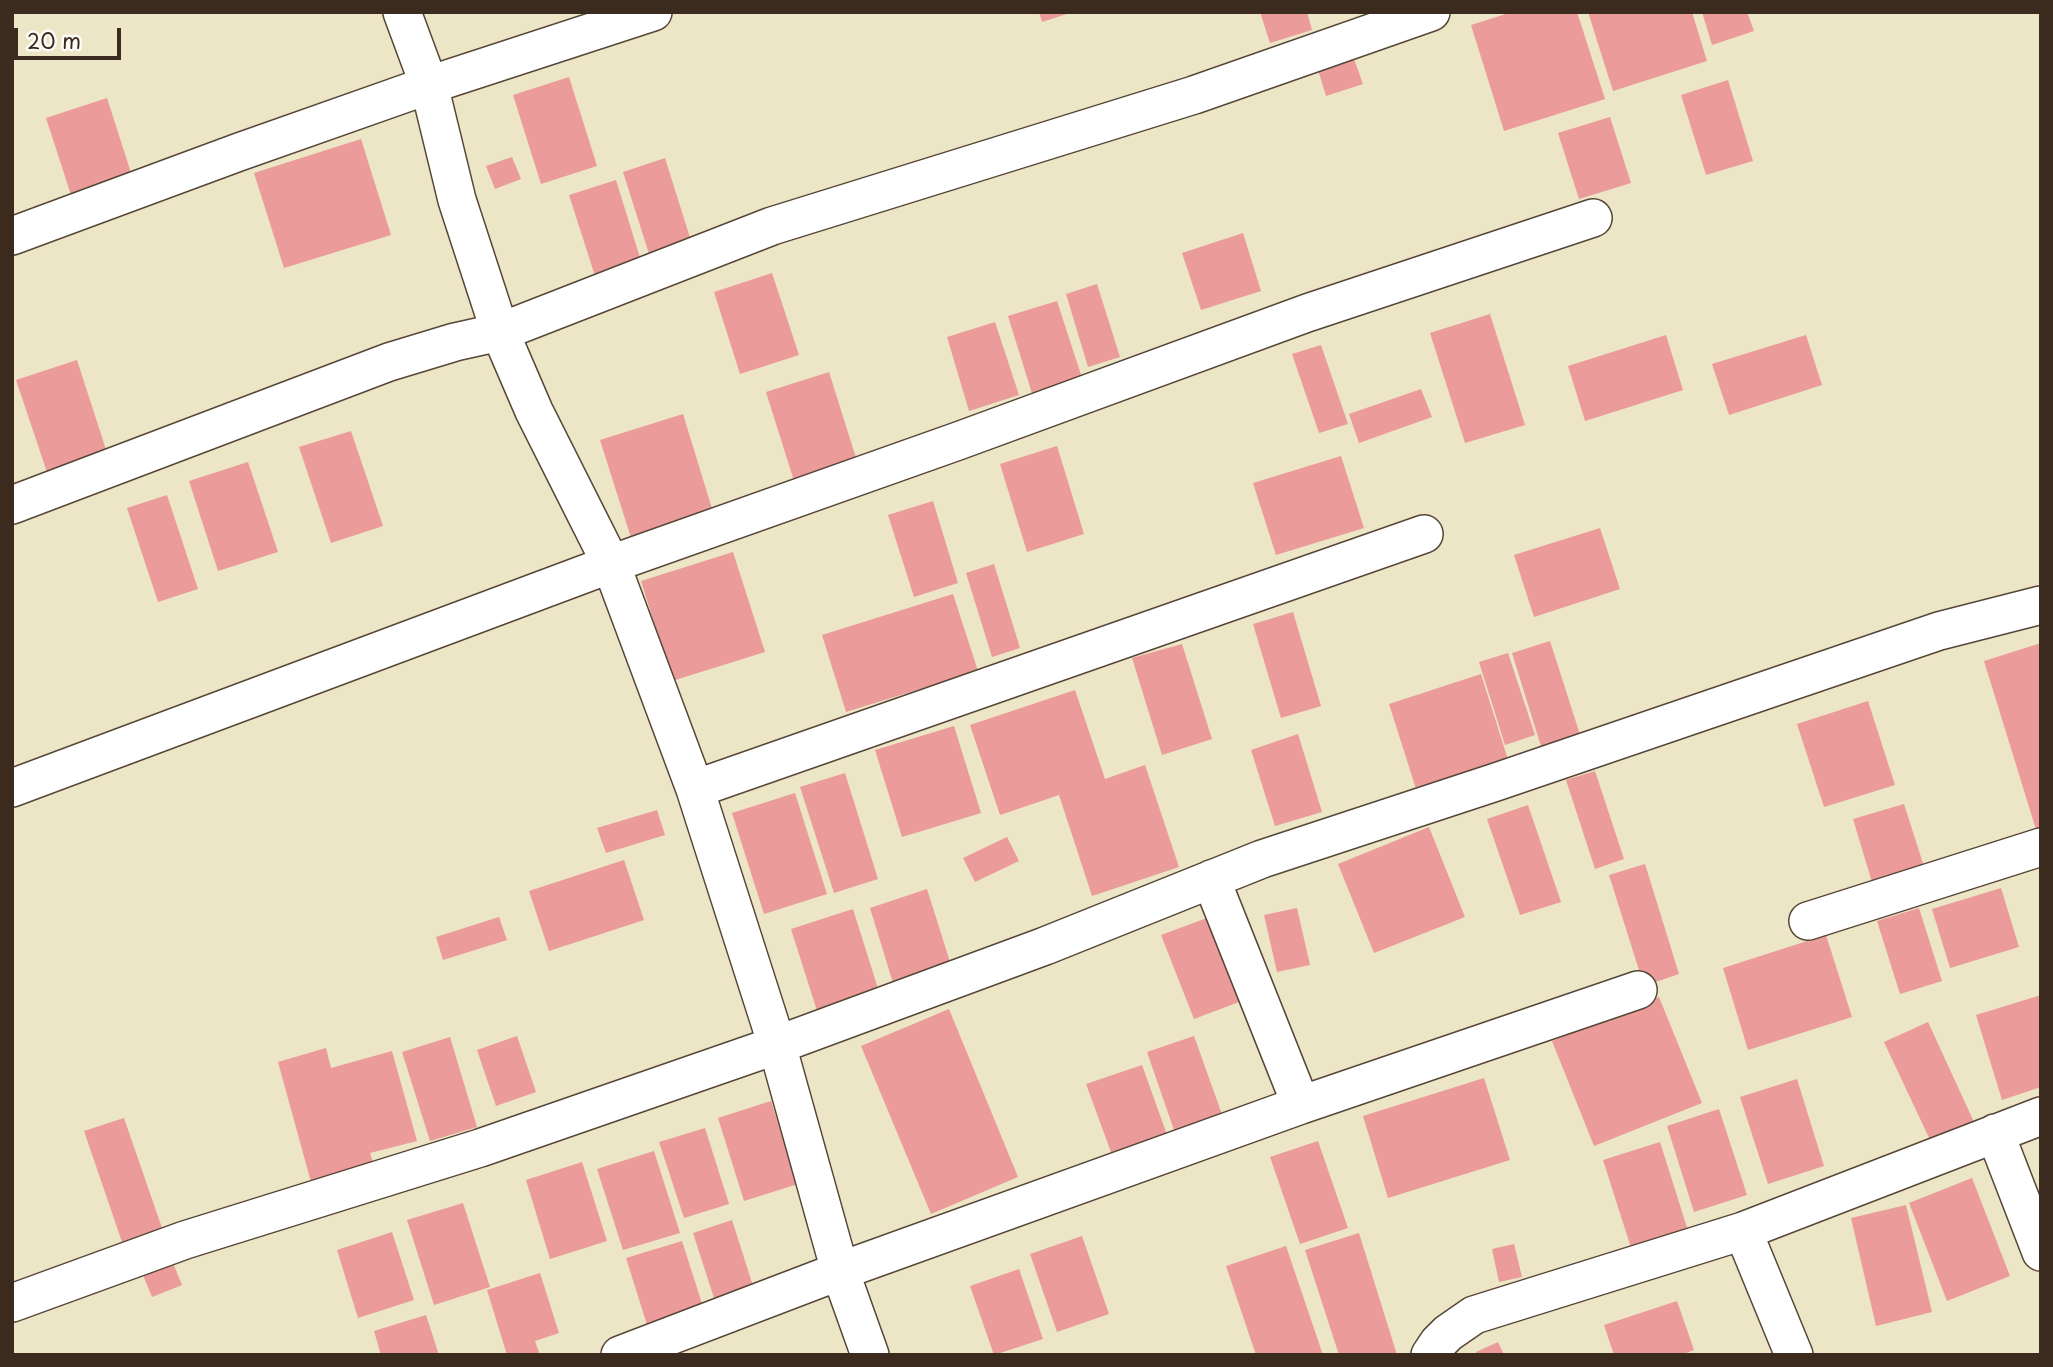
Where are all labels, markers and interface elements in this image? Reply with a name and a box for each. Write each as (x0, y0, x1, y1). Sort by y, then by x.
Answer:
scale bar (18, 14, 124, 58)
text: 20 m (27, 24, 81, 56)

